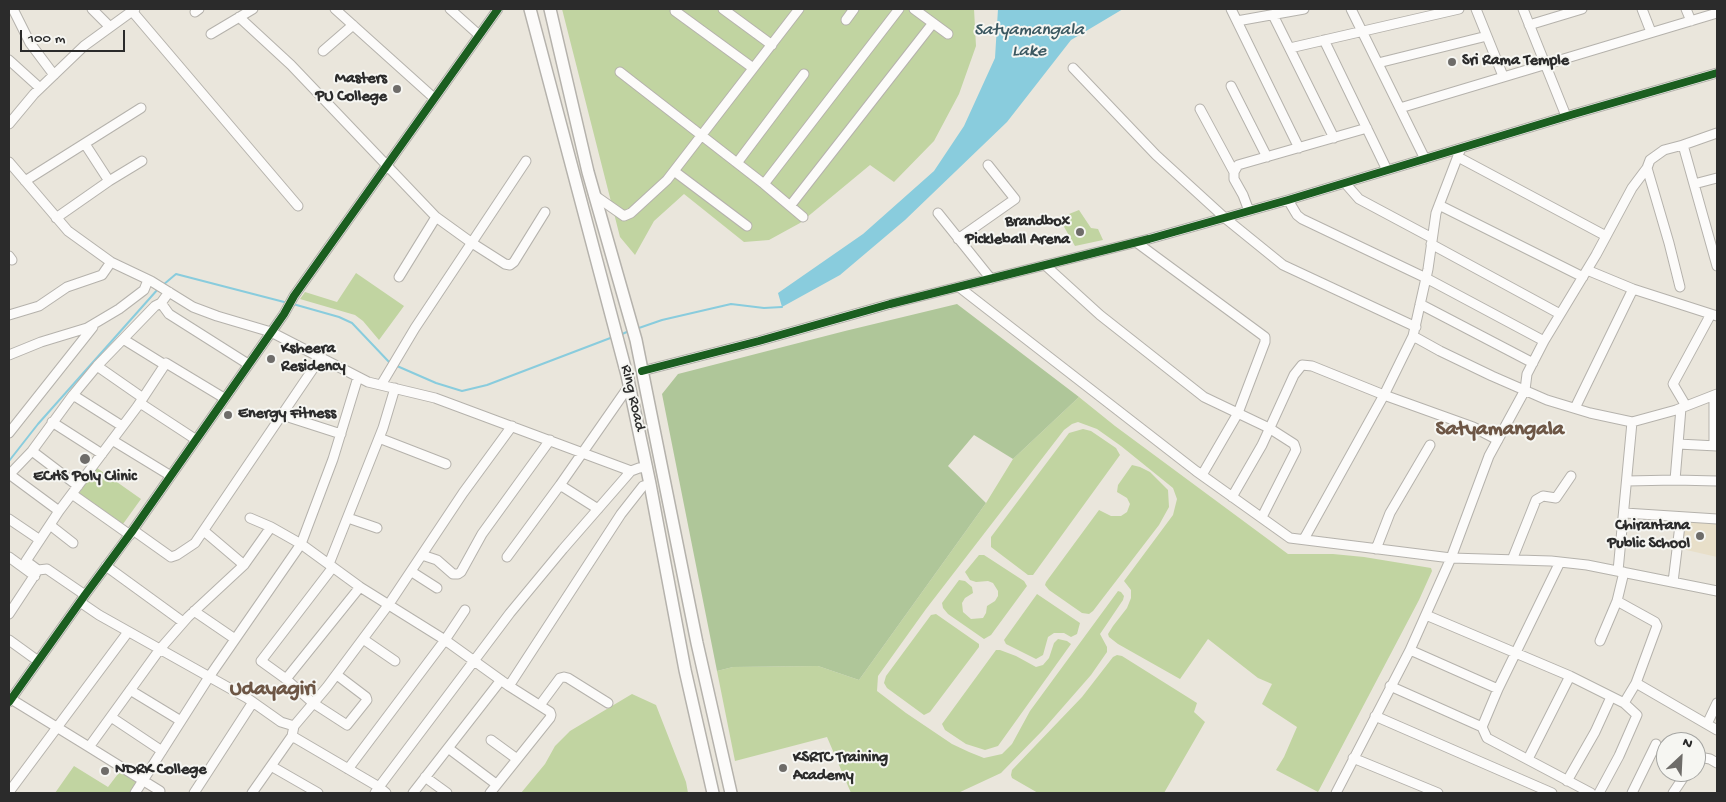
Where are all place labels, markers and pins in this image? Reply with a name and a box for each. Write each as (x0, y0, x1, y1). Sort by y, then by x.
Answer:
place label: Sri Rama Temple (1462, 52, 1569, 72)
marker: Sri Rama Temple (1446, 56, 1458, 68)
place label: Masters PU College (316, 70, 387, 108)
marker: Masters PU College (391, 83, 403, 95)
place label: Brandbox Pickleball Arena (965, 213, 1070, 251)
marker: Brandbox Pickleball Arena (1074, 226, 1086, 238)
place label: Ksheera Residency (281, 340, 346, 378)
marker: Ksheera Residency (265, 353, 277, 365)
place label: Energy Fitness (238, 405, 336, 425)
marker: Energy Fitness (222, 409, 234, 421)
marker: ECHS Poly Clinic (78, 452, 92, 466)
place label: ECHS Poly Clinic (33, 468, 137, 488)
place label: Chirantana Public School (1607, 517, 1690, 555)
marker: Chirantana Public School (1694, 530, 1706, 542)
place label: KSRTC Training Academy (793, 749, 888, 787)
place label: NDRK College (115, 761, 206, 781)
marker: KSRTC Training Academy (777, 762, 789, 774)
marker: NDRK College (99, 765, 111, 777)

